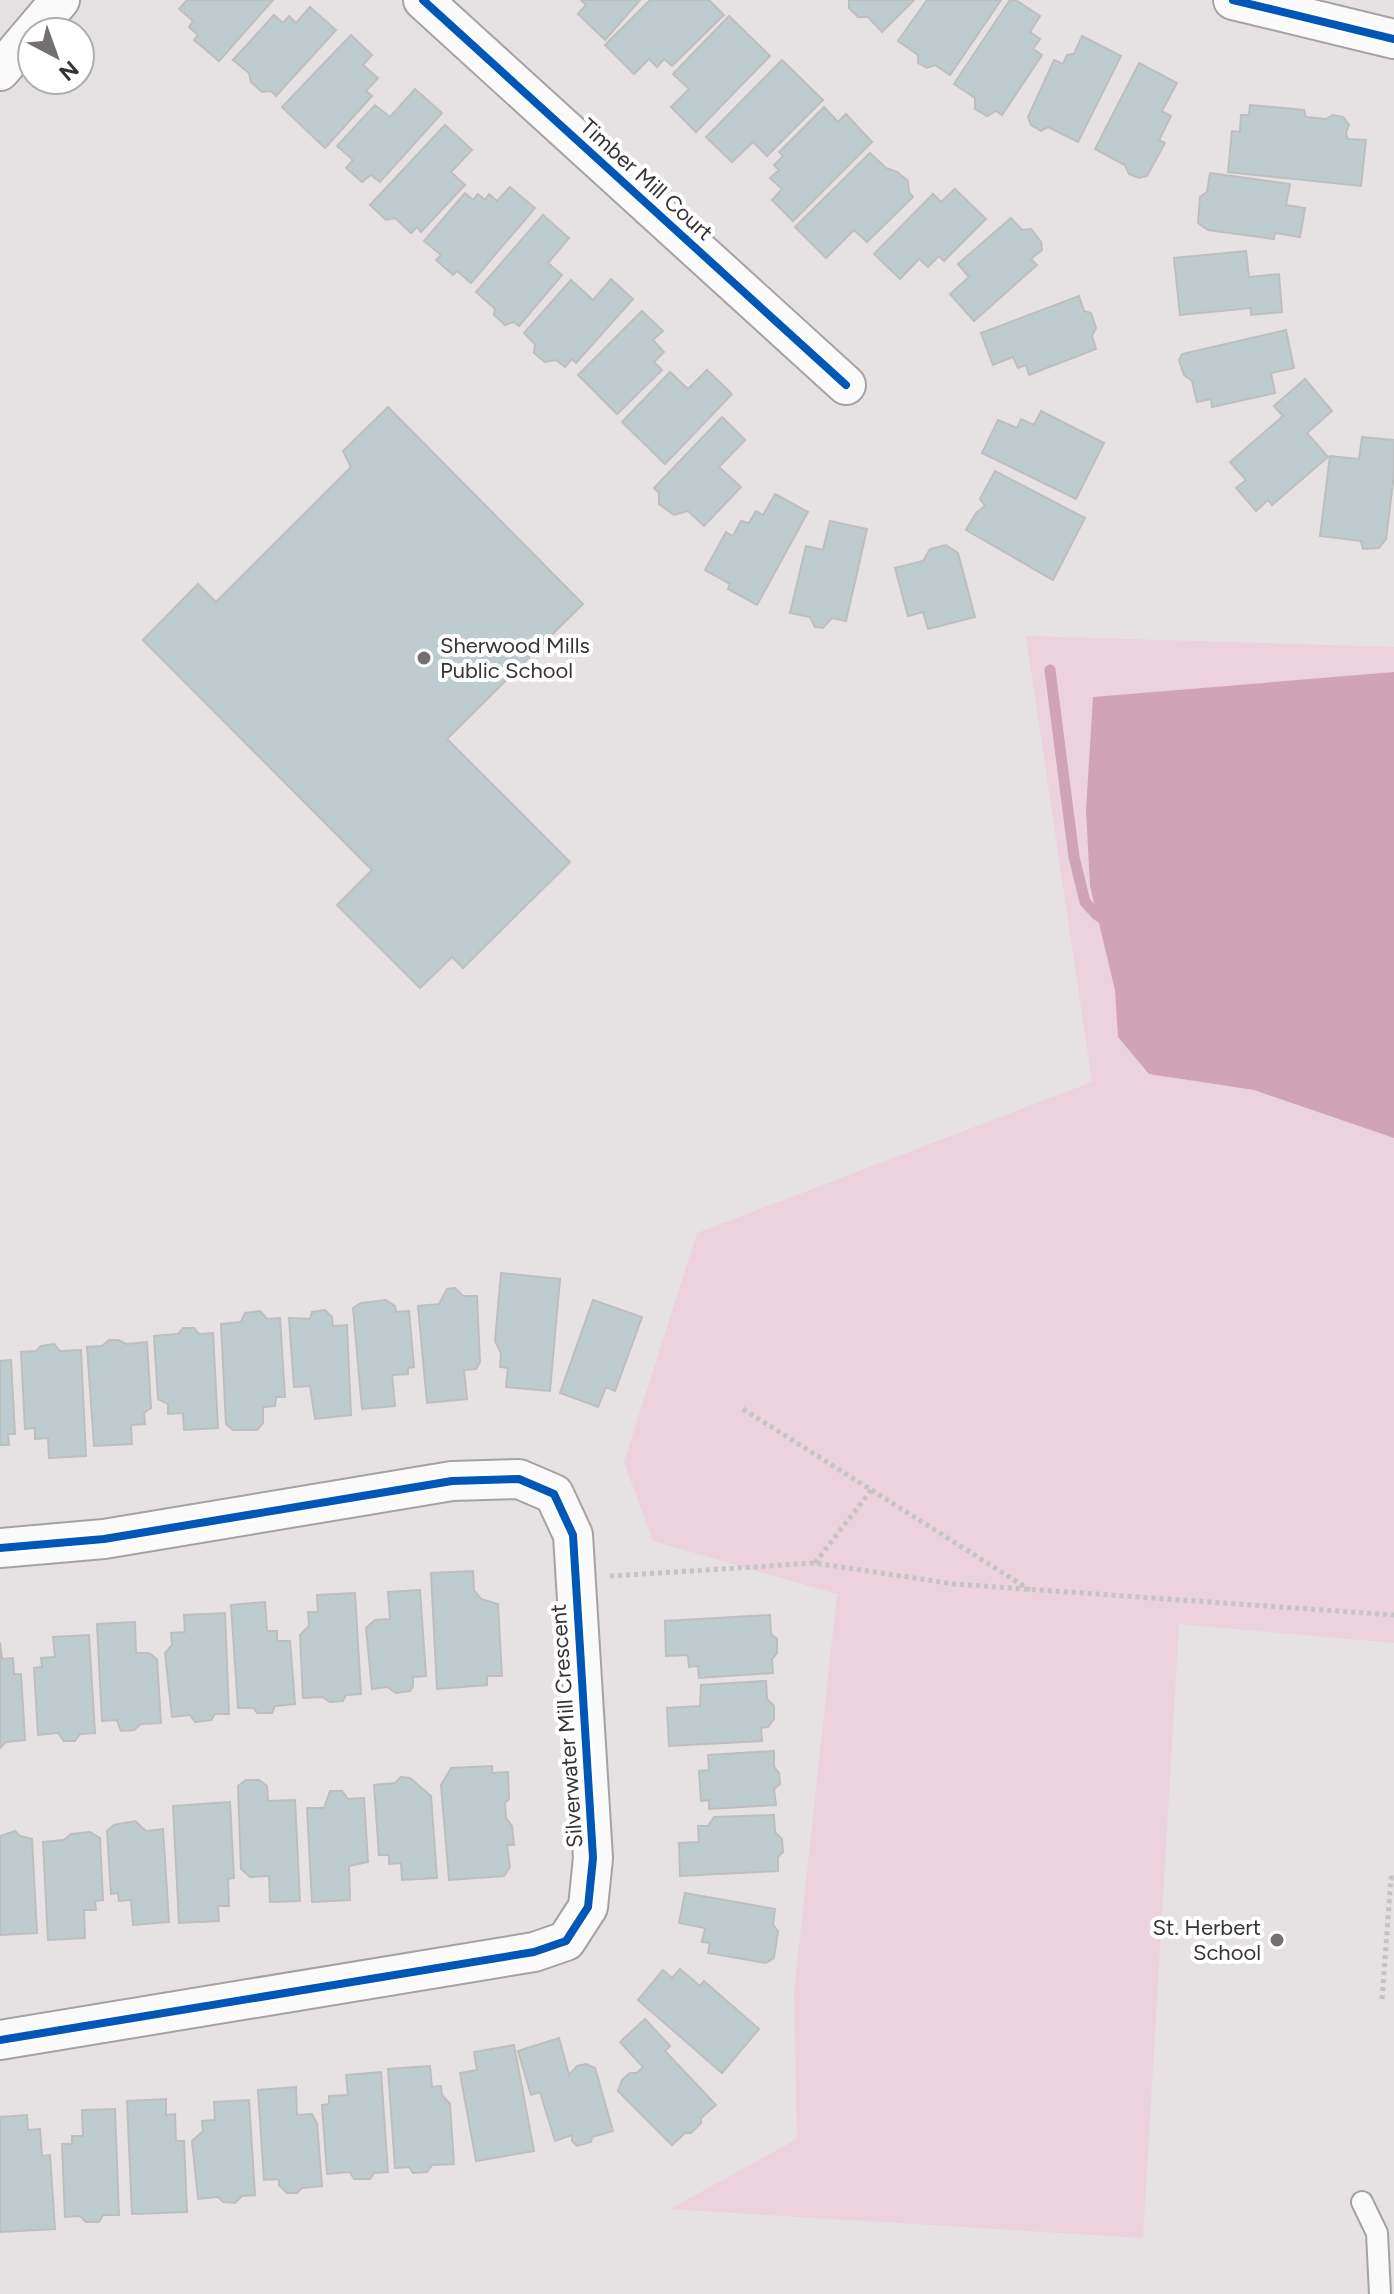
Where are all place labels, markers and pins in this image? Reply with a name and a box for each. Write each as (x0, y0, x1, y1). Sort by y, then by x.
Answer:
place label: Sherwood Mills Public School (440, 632, 590, 684)
marker: Sherwood Mills Public School (415, 649, 433, 667)
place label: St. Herbert School (1153, 1914, 1261, 1966)
marker: St. Herbert School (1268, 1931, 1286, 1949)

